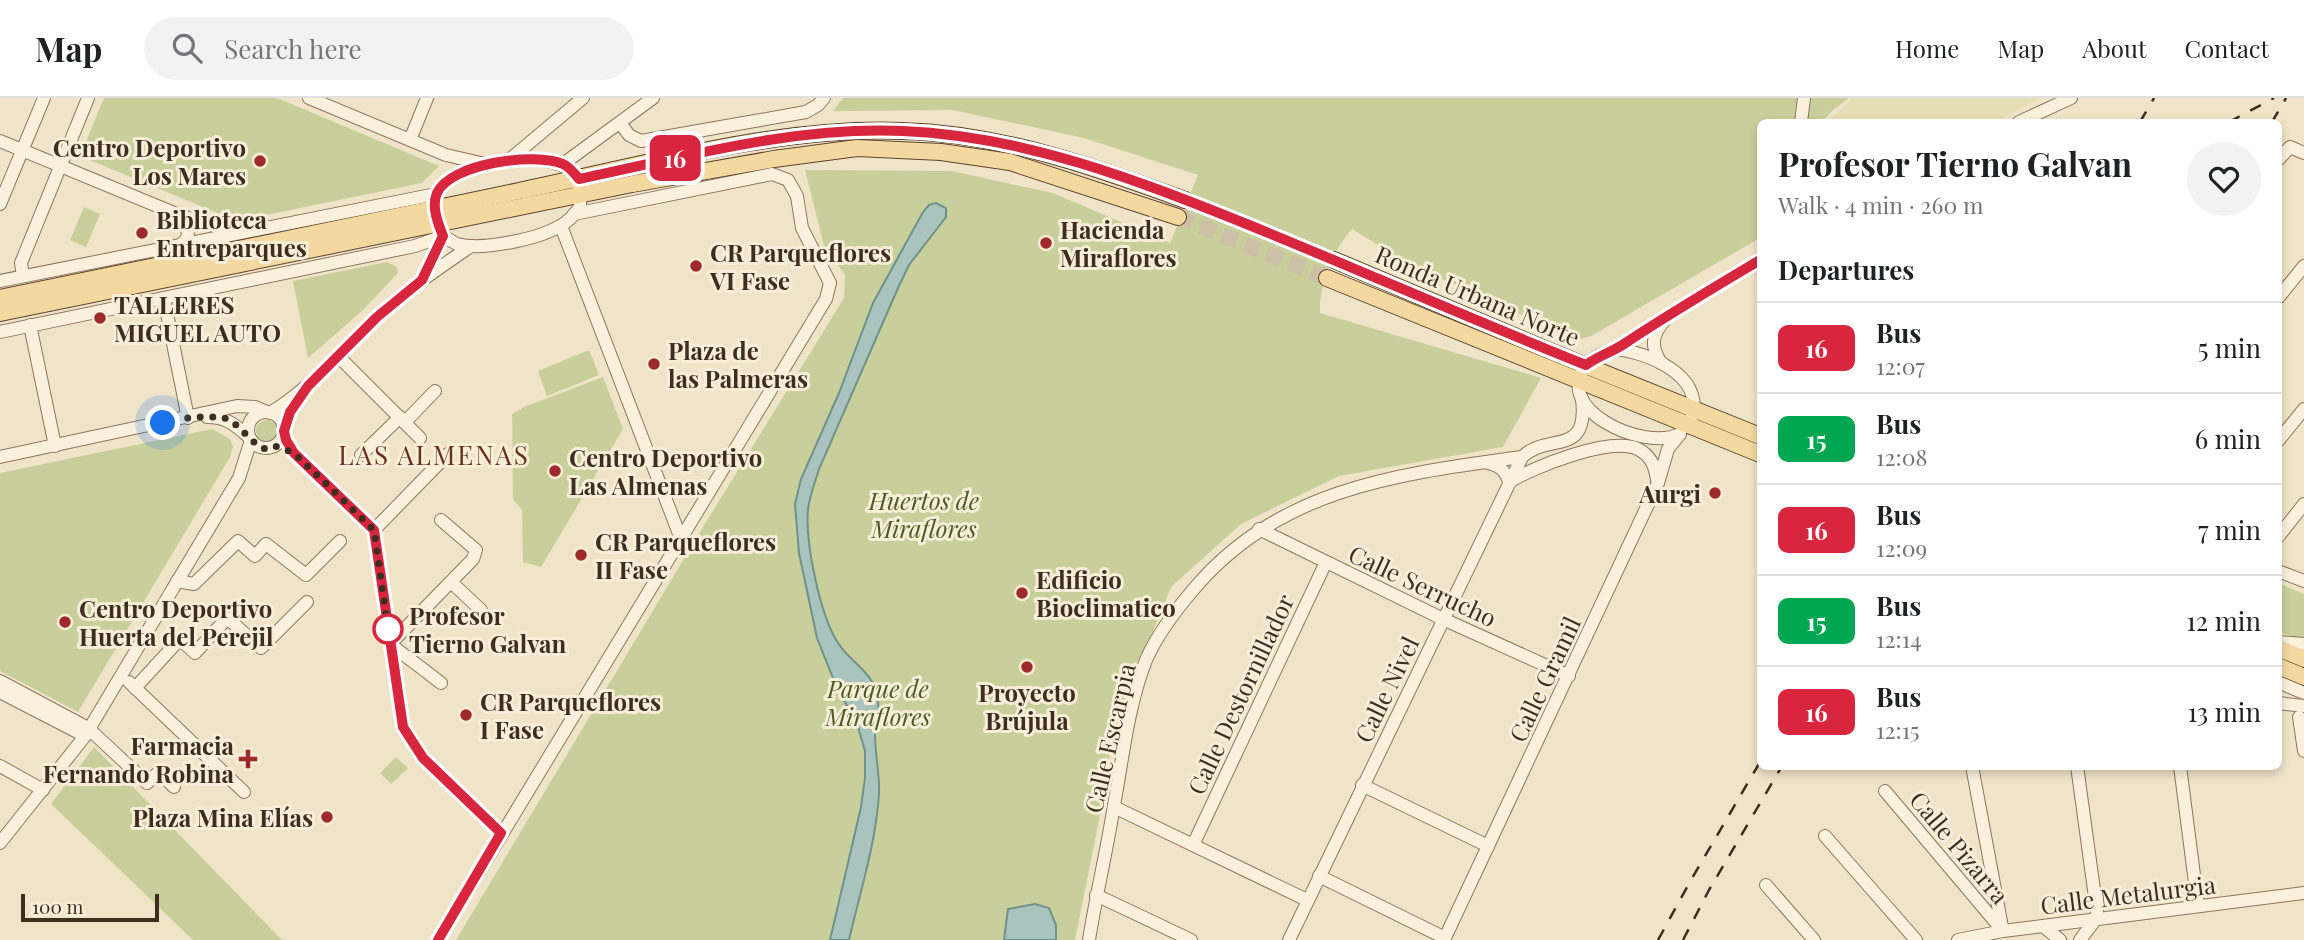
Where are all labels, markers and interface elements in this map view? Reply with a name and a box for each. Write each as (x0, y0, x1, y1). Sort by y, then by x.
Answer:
search box (144, 17, 634, 80)
text: Map (35, 26, 102, 70)
icon: search (168, 29, 206, 67)
text: Search here (224, 31, 362, 66)
text: Home (1895, 32, 1959, 64)
text: Map (1997, 32, 2044, 64)
text: About (2082, 32, 2146, 64)
text: Contact (2184, 32, 2269, 64)
place label: Centro Deportivo Los Mares (53, 131, 246, 191)
line badge: 16 (644, 135, 706, 181)
text: Profesor Tierno Galvan (1778, 141, 2132, 185)
text: 16 (664, 142, 686, 174)
button: heart (2187, 142, 2261, 216)
marker: Centro Deportivo Los Mares (252, 153, 268, 169)
text: Walk · 4 min · 260 m (1778, 189, 1983, 220)
place label: Biblioteca Entreparques (156, 203, 307, 263)
place label: Hacienda Miraflores (1060, 213, 1177, 273)
marker: Biblioteca Entreparques (134, 225, 150, 241)
marker: Hacienda Miraflores (1038, 235, 1054, 251)
place label: CR Parqueflores VI Fase (709, 236, 891, 296)
street label: Ronda Urbana Norte (1371, 237, 1585, 353)
text: Departures (1778, 252, 1914, 287)
marker: CR Parqueflores VI Fase (688, 258, 704, 274)
place label: TALLERES MIGUEL AUTO (114, 288, 281, 348)
marker: TALLERES MIGUEL AUTO (92, 310, 108, 326)
text: Bus (1876, 315, 1921, 350)
text: 5 min (2198, 330, 2261, 365)
text: 16 (1805, 332, 1828, 364)
place label: Plaza de las Palmeras (668, 334, 808, 394)
text: 12:07 (1876, 350, 1925, 381)
marker: Plaza de las Palmeras (646, 356, 662, 372)
your location (145, 405, 180, 440)
text: Bus (1876, 406, 1921, 441)
text: 6 min (2195, 421, 2261, 456)
text: 15 (1807, 423, 1826, 455)
district label: LAS ALMENAS (338, 437, 530, 472)
place label: Centro Deportivo Las Almenas (569, 441, 762, 501)
text: 12:08 (1876, 441, 1927, 472)
marker: Centro Deportivo Las Almenas (547, 463, 563, 479)
place label: Aurgi (1638, 477, 1701, 509)
park label: Huertos de Miraflores (868, 484, 979, 544)
marker: Aurgi (1707, 485, 1723, 501)
text: Bus (1876, 497, 1921, 532)
text: 7 min (2198, 512, 2261, 547)
text: 16 (1805, 514, 1828, 546)
place label: CR Parqueflores II Fase (595, 525, 776, 585)
text: 12:09 (1876, 532, 1927, 563)
street label: Calle Serrucho (1344, 537, 1502, 633)
marker: CR Parqueflores II Fase (573, 547, 589, 563)
place label: Edificio Bioclimatico (1036, 563, 1176, 623)
marker: Edificio Bioclimatico (1014, 585, 1030, 601)
street label: Calle Destornillador (1180, 588, 1301, 799)
text: Bus (1876, 588, 1921, 623)
place label: Centro Deportivo Huerta del Perejil (79, 592, 274, 652)
place label: Profesor Tierno Galvan (409, 599, 566, 659)
text: 12 min (2186, 603, 2261, 638)
text: 15 (1807, 605, 1826, 637)
street label: Calle Gramil (1501, 611, 1587, 747)
marker: Centro Deportivo Huerta del Perejil (57, 614, 73, 630)
marker: Profesor Tierno Galvan (373, 614, 403, 644)
text: 12:14 (1876, 623, 1922, 654)
street label: Calle Nivel (1347, 631, 1425, 747)
marker: Proyecto Brújula (1019, 659, 1035, 675)
street label: Calle Escarpia (1076, 660, 1142, 816)
park label: Parque de Miraflores (824, 672, 931, 732)
place label: Proyecto Brújula (978, 676, 1076, 736)
text: Bus (1876, 679, 1921, 714)
place label: CR Parqueflores I Fase (480, 685, 661, 745)
text: 13 min (2187, 694, 2261, 729)
text: 16 (1805, 696, 1828, 728)
marker: CR Parqueflores I Fase (458, 707, 474, 723)
text: 12:15 (1876, 714, 1919, 745)
place label: Farmacia Fernando Robina (43, 729, 235, 789)
marker: Farmacia Fernando Robina (240, 751, 256, 767)
street label: Calle Pizarra (1903, 784, 2017, 910)
place label: Plaza Mina Elías (132, 801, 313, 833)
marker: Plaza Mina Elías (319, 809, 335, 825)
street label: Calle Metalurgia (2039, 867, 2217, 921)
scale bar (21, 891, 159, 923)
text: 100 m (32, 893, 83, 919)

